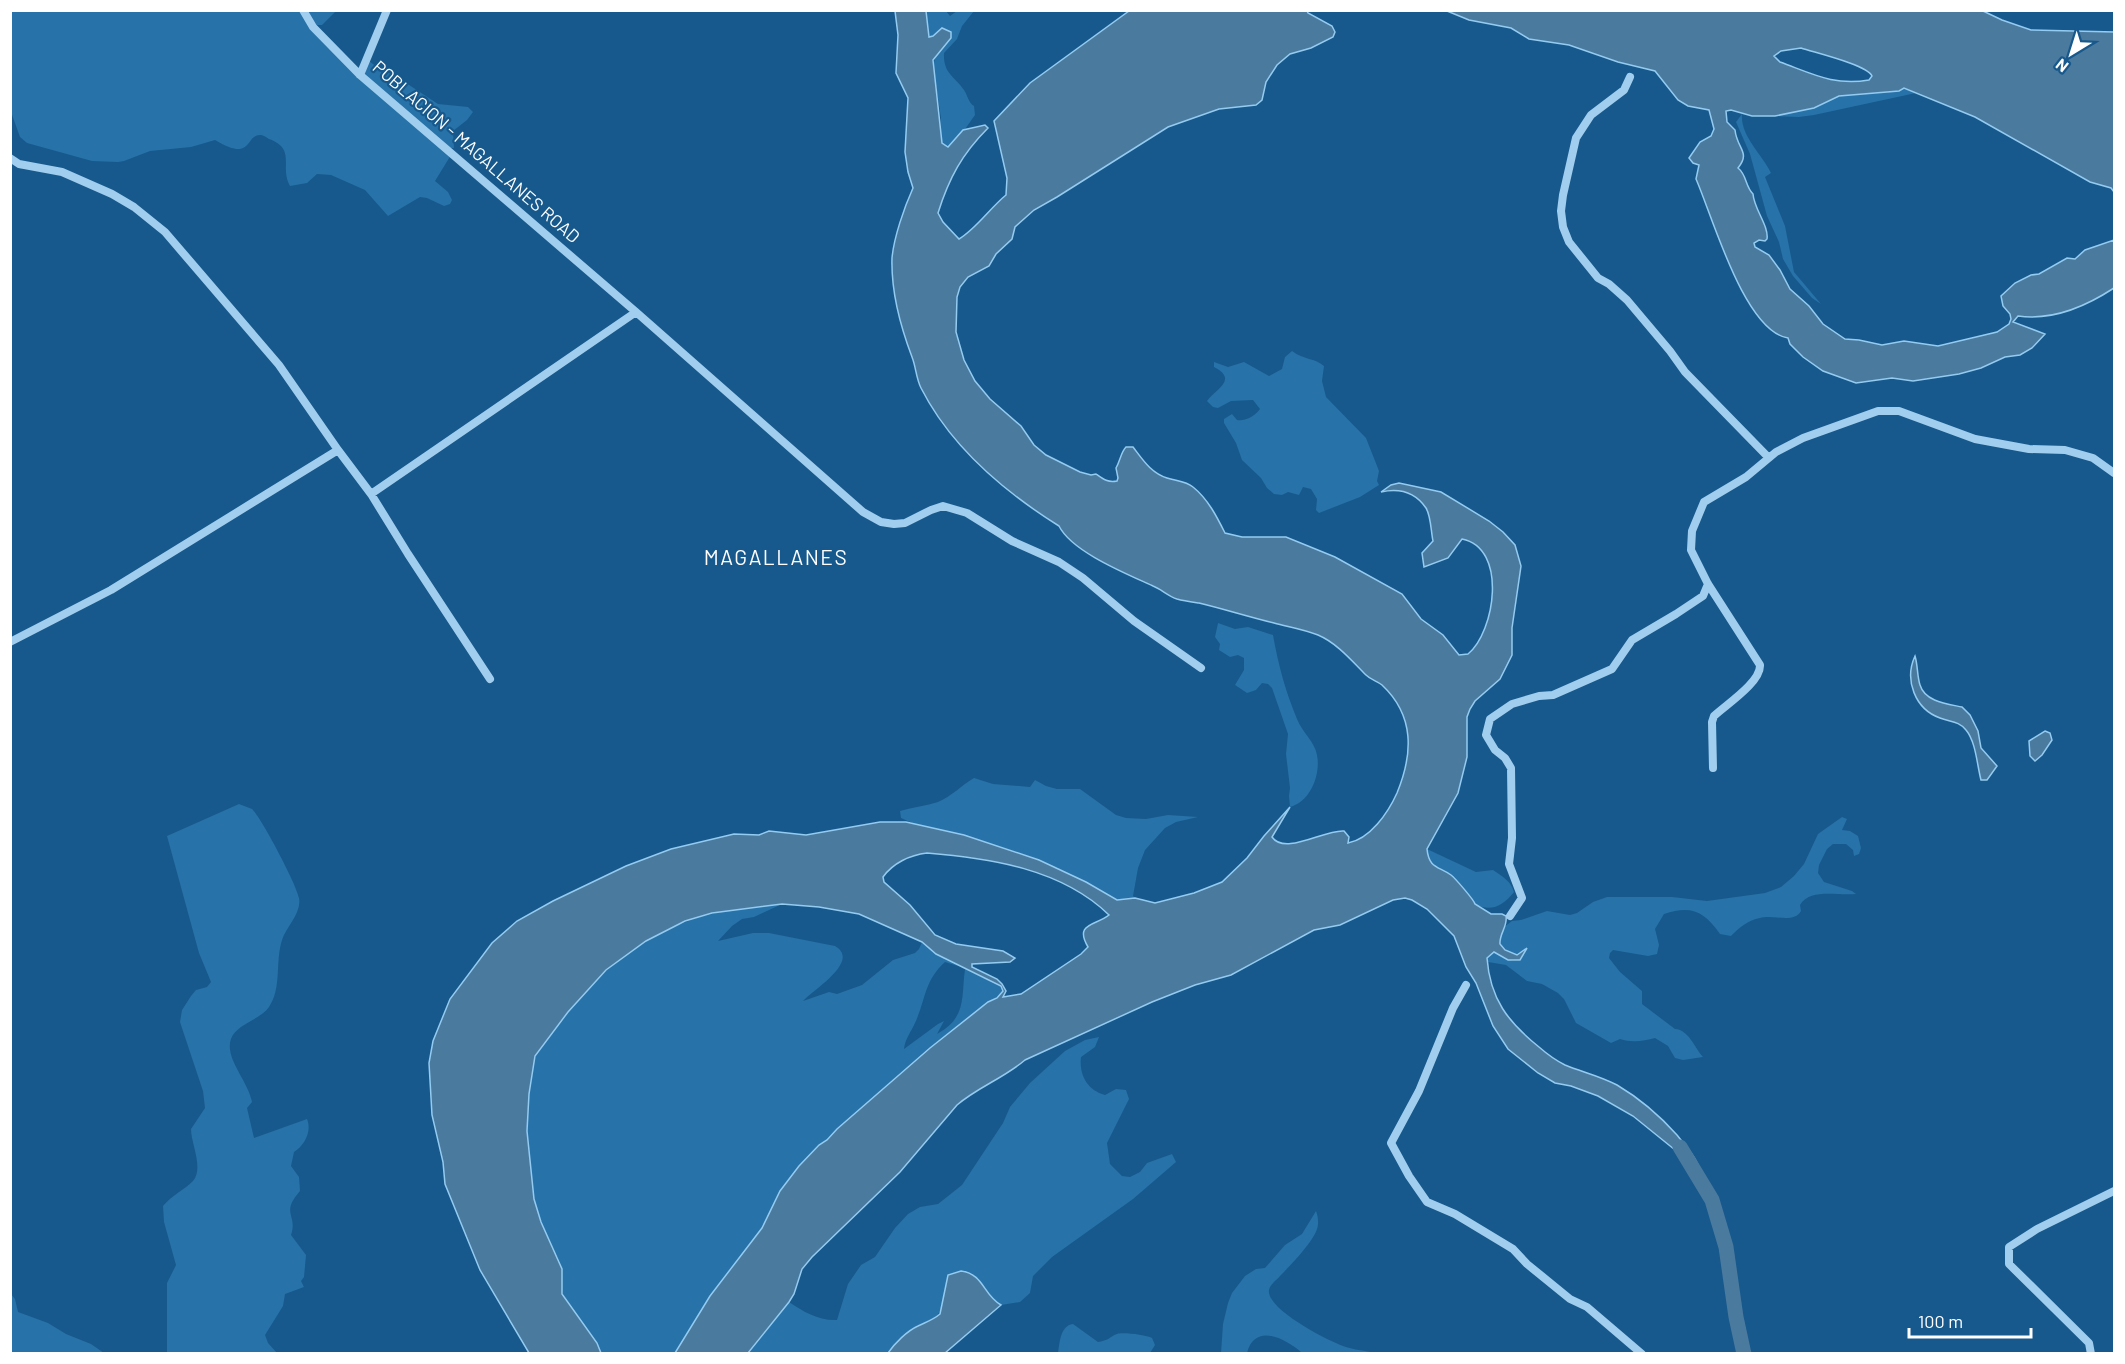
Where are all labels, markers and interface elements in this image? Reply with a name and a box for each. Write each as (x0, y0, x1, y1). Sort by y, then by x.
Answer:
north arrow (2041, 24, 2101, 84)
street label: POBLACION - MAGALLANES ROAD (369, 55, 585, 247)
text: N (2051, 55, 2071, 77)
district label: MAGALLANES (704, 544, 848, 569)
scale bar (1909, 1301, 2030, 1339)
text: 100 m (1918, 1310, 1963, 1332)

